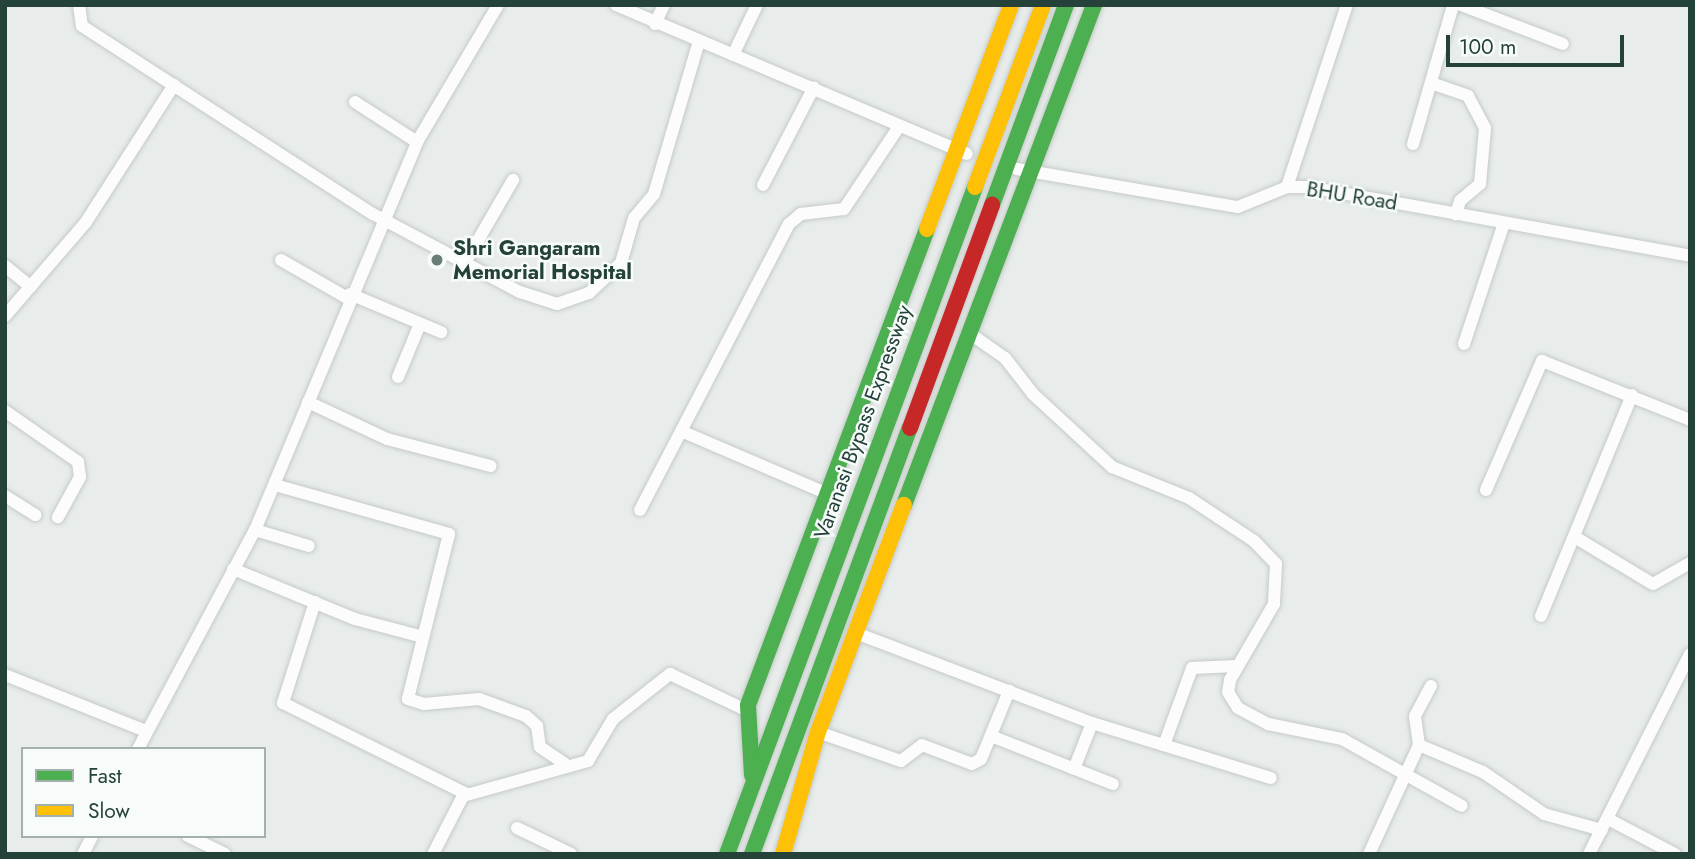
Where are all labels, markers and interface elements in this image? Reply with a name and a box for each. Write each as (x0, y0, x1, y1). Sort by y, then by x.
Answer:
scale bar (1450, 21, 1628, 65)
text: 100 m (1459, 32, 1516, 62)
street label: BHU Road (1305, 176, 1399, 216)
place label: Shri Gangaram Memorial Hospital (453, 235, 632, 285)
marker: Shri Gangaram Memorial Hospital (427, 250, 447, 270)
street label: Varanasi Bypass Expressway (809, 302, 917, 542)
legend (21, 747, 266, 838)
text: Fast (88, 761, 121, 791)
text: Slow (88, 796, 130, 826)

